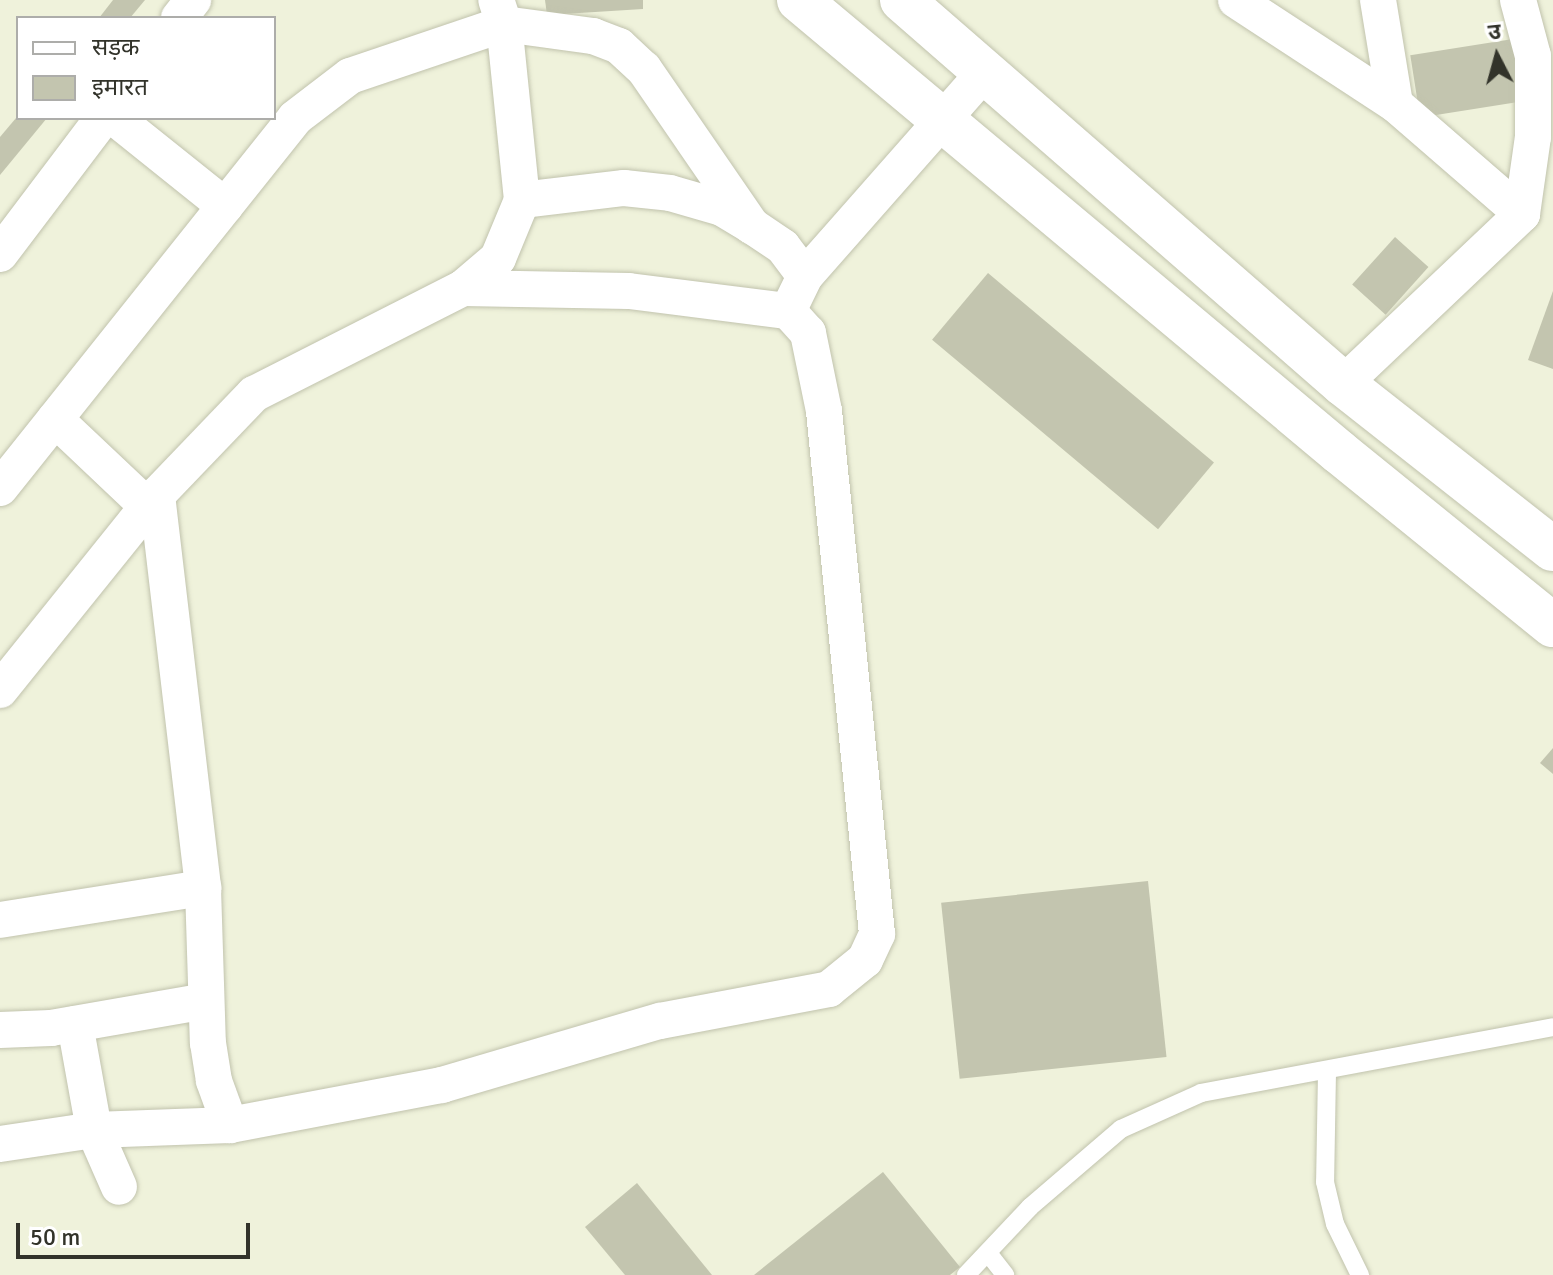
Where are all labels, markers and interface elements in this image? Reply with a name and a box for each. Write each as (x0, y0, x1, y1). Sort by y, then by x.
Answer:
legend (16, 16, 276, 120)
north arrow (1457, 16, 1537, 96)
text: उ (1487, 18, 1502, 46)
text: सड़क (92, 32, 140, 62)
text: इमारत (92, 72, 148, 102)
scale bar (20, 1207, 254, 1257)
text: 50 m (30, 1222, 80, 1252)

